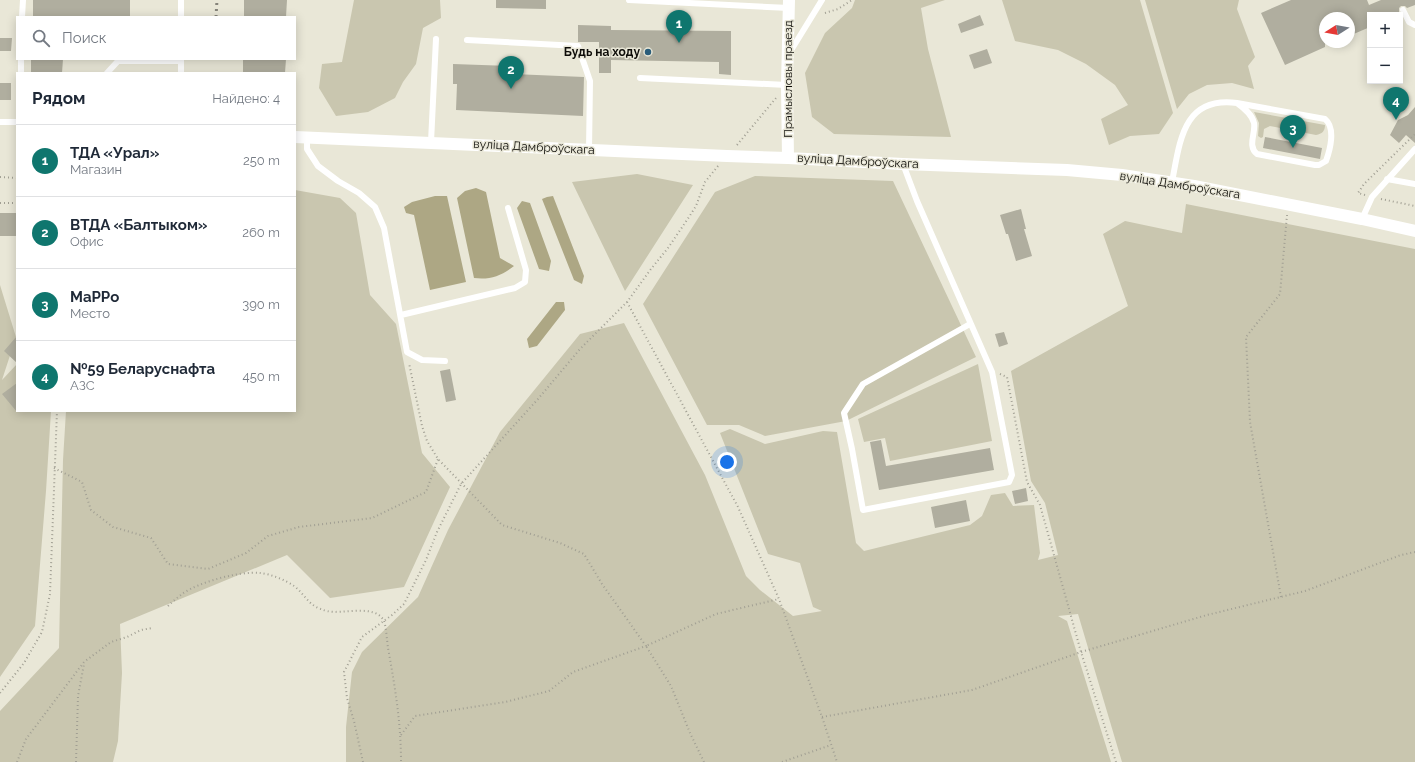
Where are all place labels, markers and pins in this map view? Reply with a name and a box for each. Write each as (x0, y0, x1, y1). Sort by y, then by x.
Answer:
pin: 1 (666, 10, 692, 43)
place label: Будь на ходу (564, 45, 640, 59)
marker: Будь на ходу (643, 47, 653, 57)
pin: 2 (498, 56, 524, 89)
pin: 4 (1383, 87, 1409, 120)
pin: 3 (1280, 115, 1306, 148)

